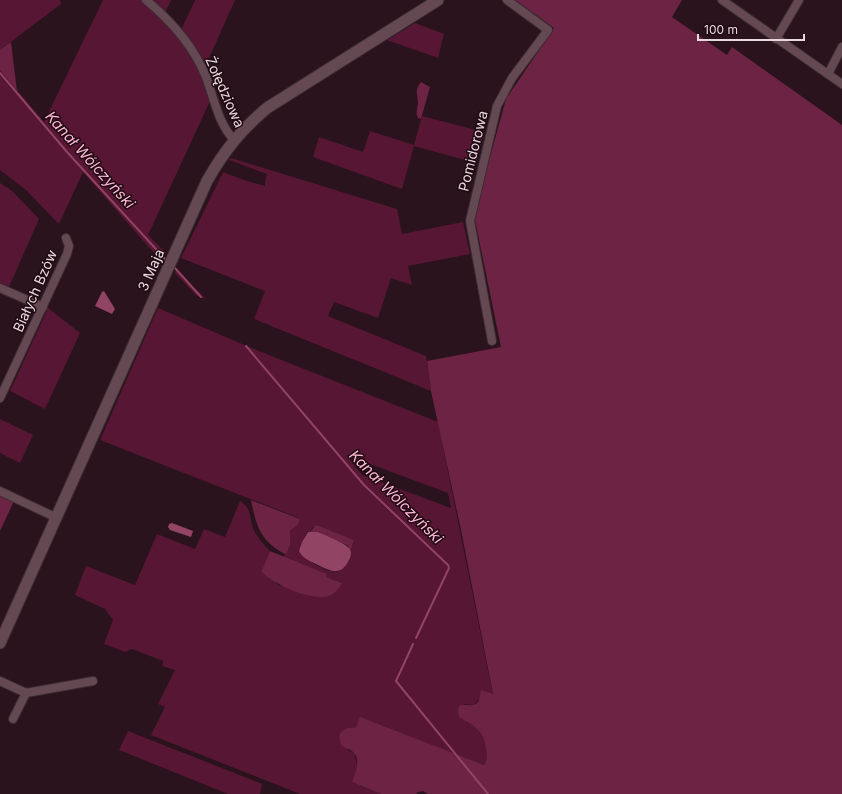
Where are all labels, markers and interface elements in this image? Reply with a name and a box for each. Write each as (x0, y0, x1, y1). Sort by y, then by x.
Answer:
scale bar (698, 16, 804, 42)
text: 100 m (704, 22, 738, 37)
street label: Żołędziowa (202, 54, 249, 130)
water label: Kanał Wólczyński (41, 107, 139, 213)
street label: Pomidorowa (454, 109, 491, 193)
street label: 3 Maja (134, 246, 167, 294)
street label: Białych Bzów (9, 247, 60, 334)
water label: Kanał Wólczyński (345, 446, 448, 548)

